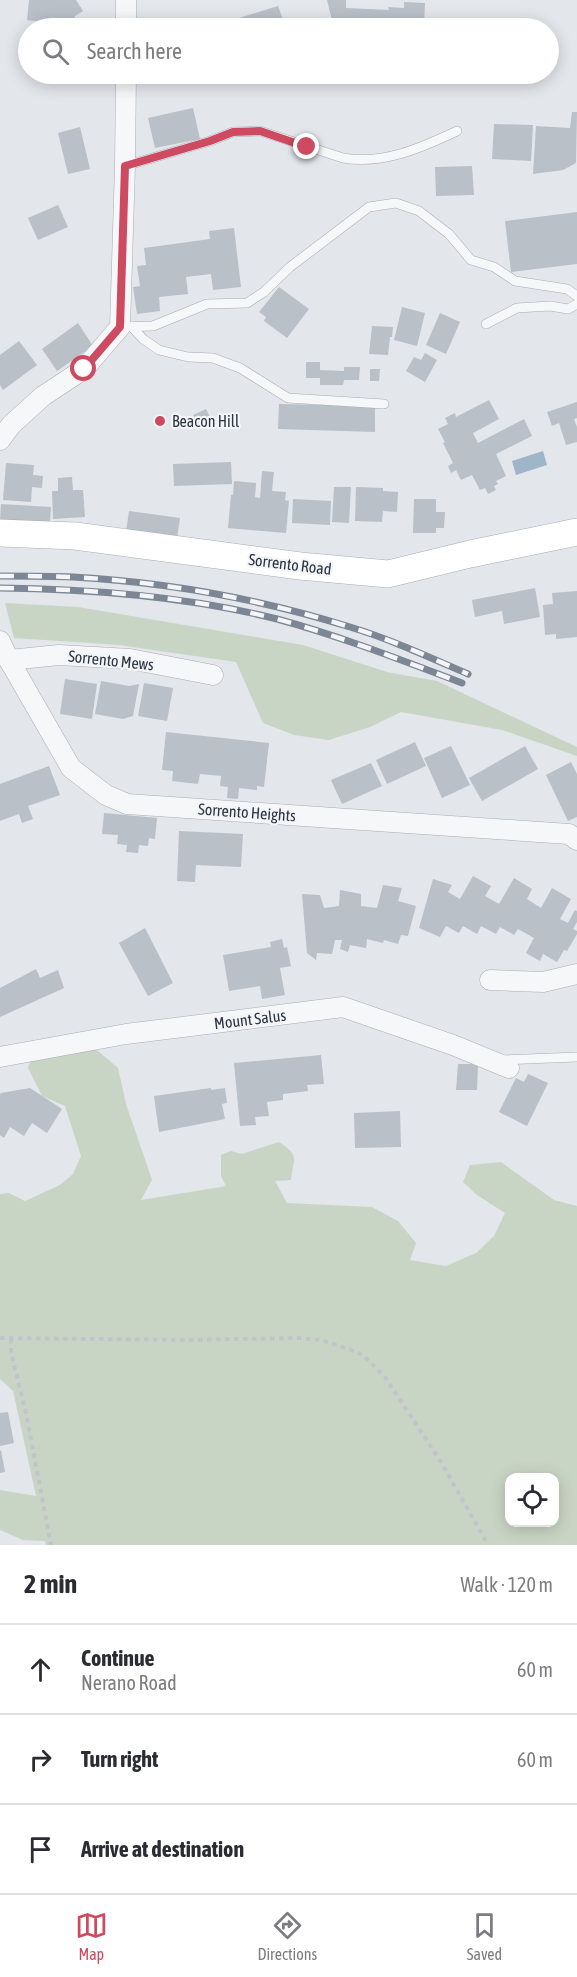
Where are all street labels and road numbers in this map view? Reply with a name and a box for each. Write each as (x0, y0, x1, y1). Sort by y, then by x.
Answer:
street label: Sorrento Road (248, 550, 332, 578)
street label: Sorrento Mews (67, 647, 155, 673)
street label: Sorrento Heights (197, 800, 297, 825)
street label: Mount Salus (213, 1006, 287, 1032)

